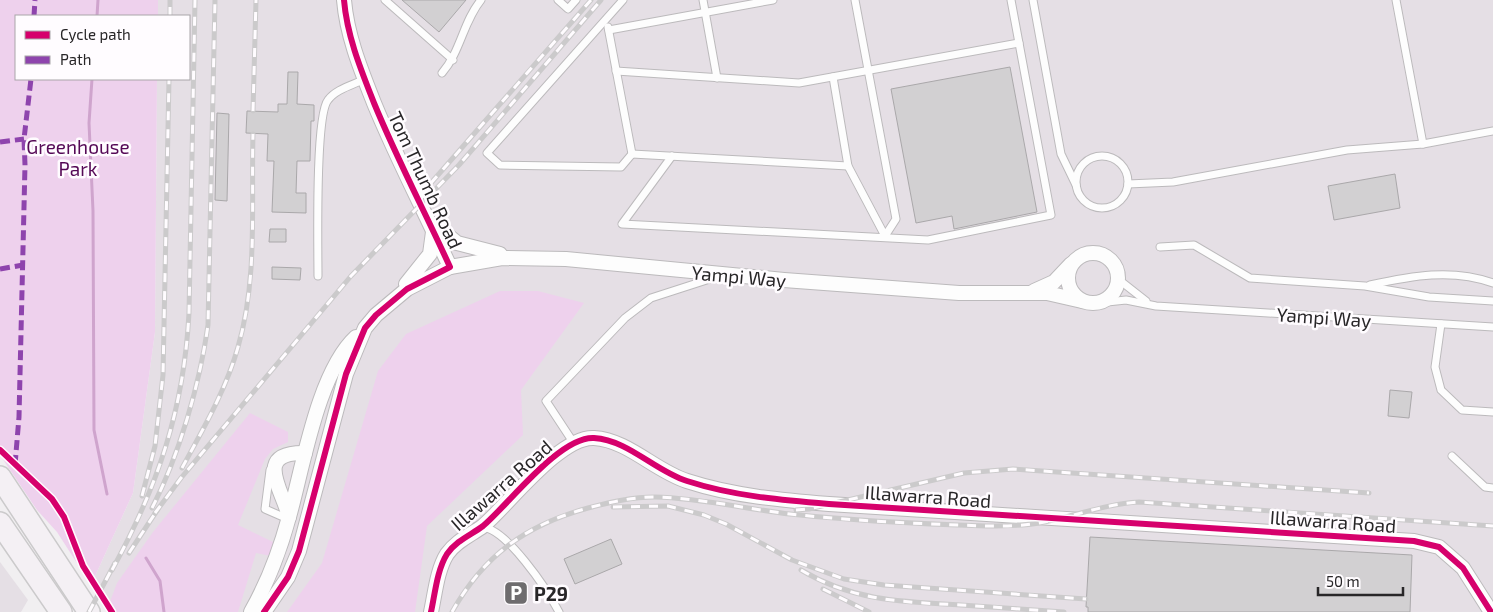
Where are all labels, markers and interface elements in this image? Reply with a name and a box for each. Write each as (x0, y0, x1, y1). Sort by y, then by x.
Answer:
legend (15, 15, 190, 80)
text: Cycle path (60, 25, 131, 43)
text: Path (60, 50, 91, 68)
street label: Tom Thumb Road (384, 108, 468, 252)
park label: Greenhouse Park (26, 135, 130, 180)
street label: Yampi Way (691, 260, 787, 292)
street label: Yampi Way (1276, 302, 1372, 332)
street label: Illawarra Road (446, 435, 556, 535)
street label: Illawarra Road (864, 480, 992, 512)
street label: Illawarra Road (1269, 505, 1397, 537)
scale bar (1318, 564, 1403, 596)
text: 50 m (1326, 572, 1360, 590)
parking icon: P29 (503, 580, 529, 606)
place label: P29 (534, 582, 568, 605)

